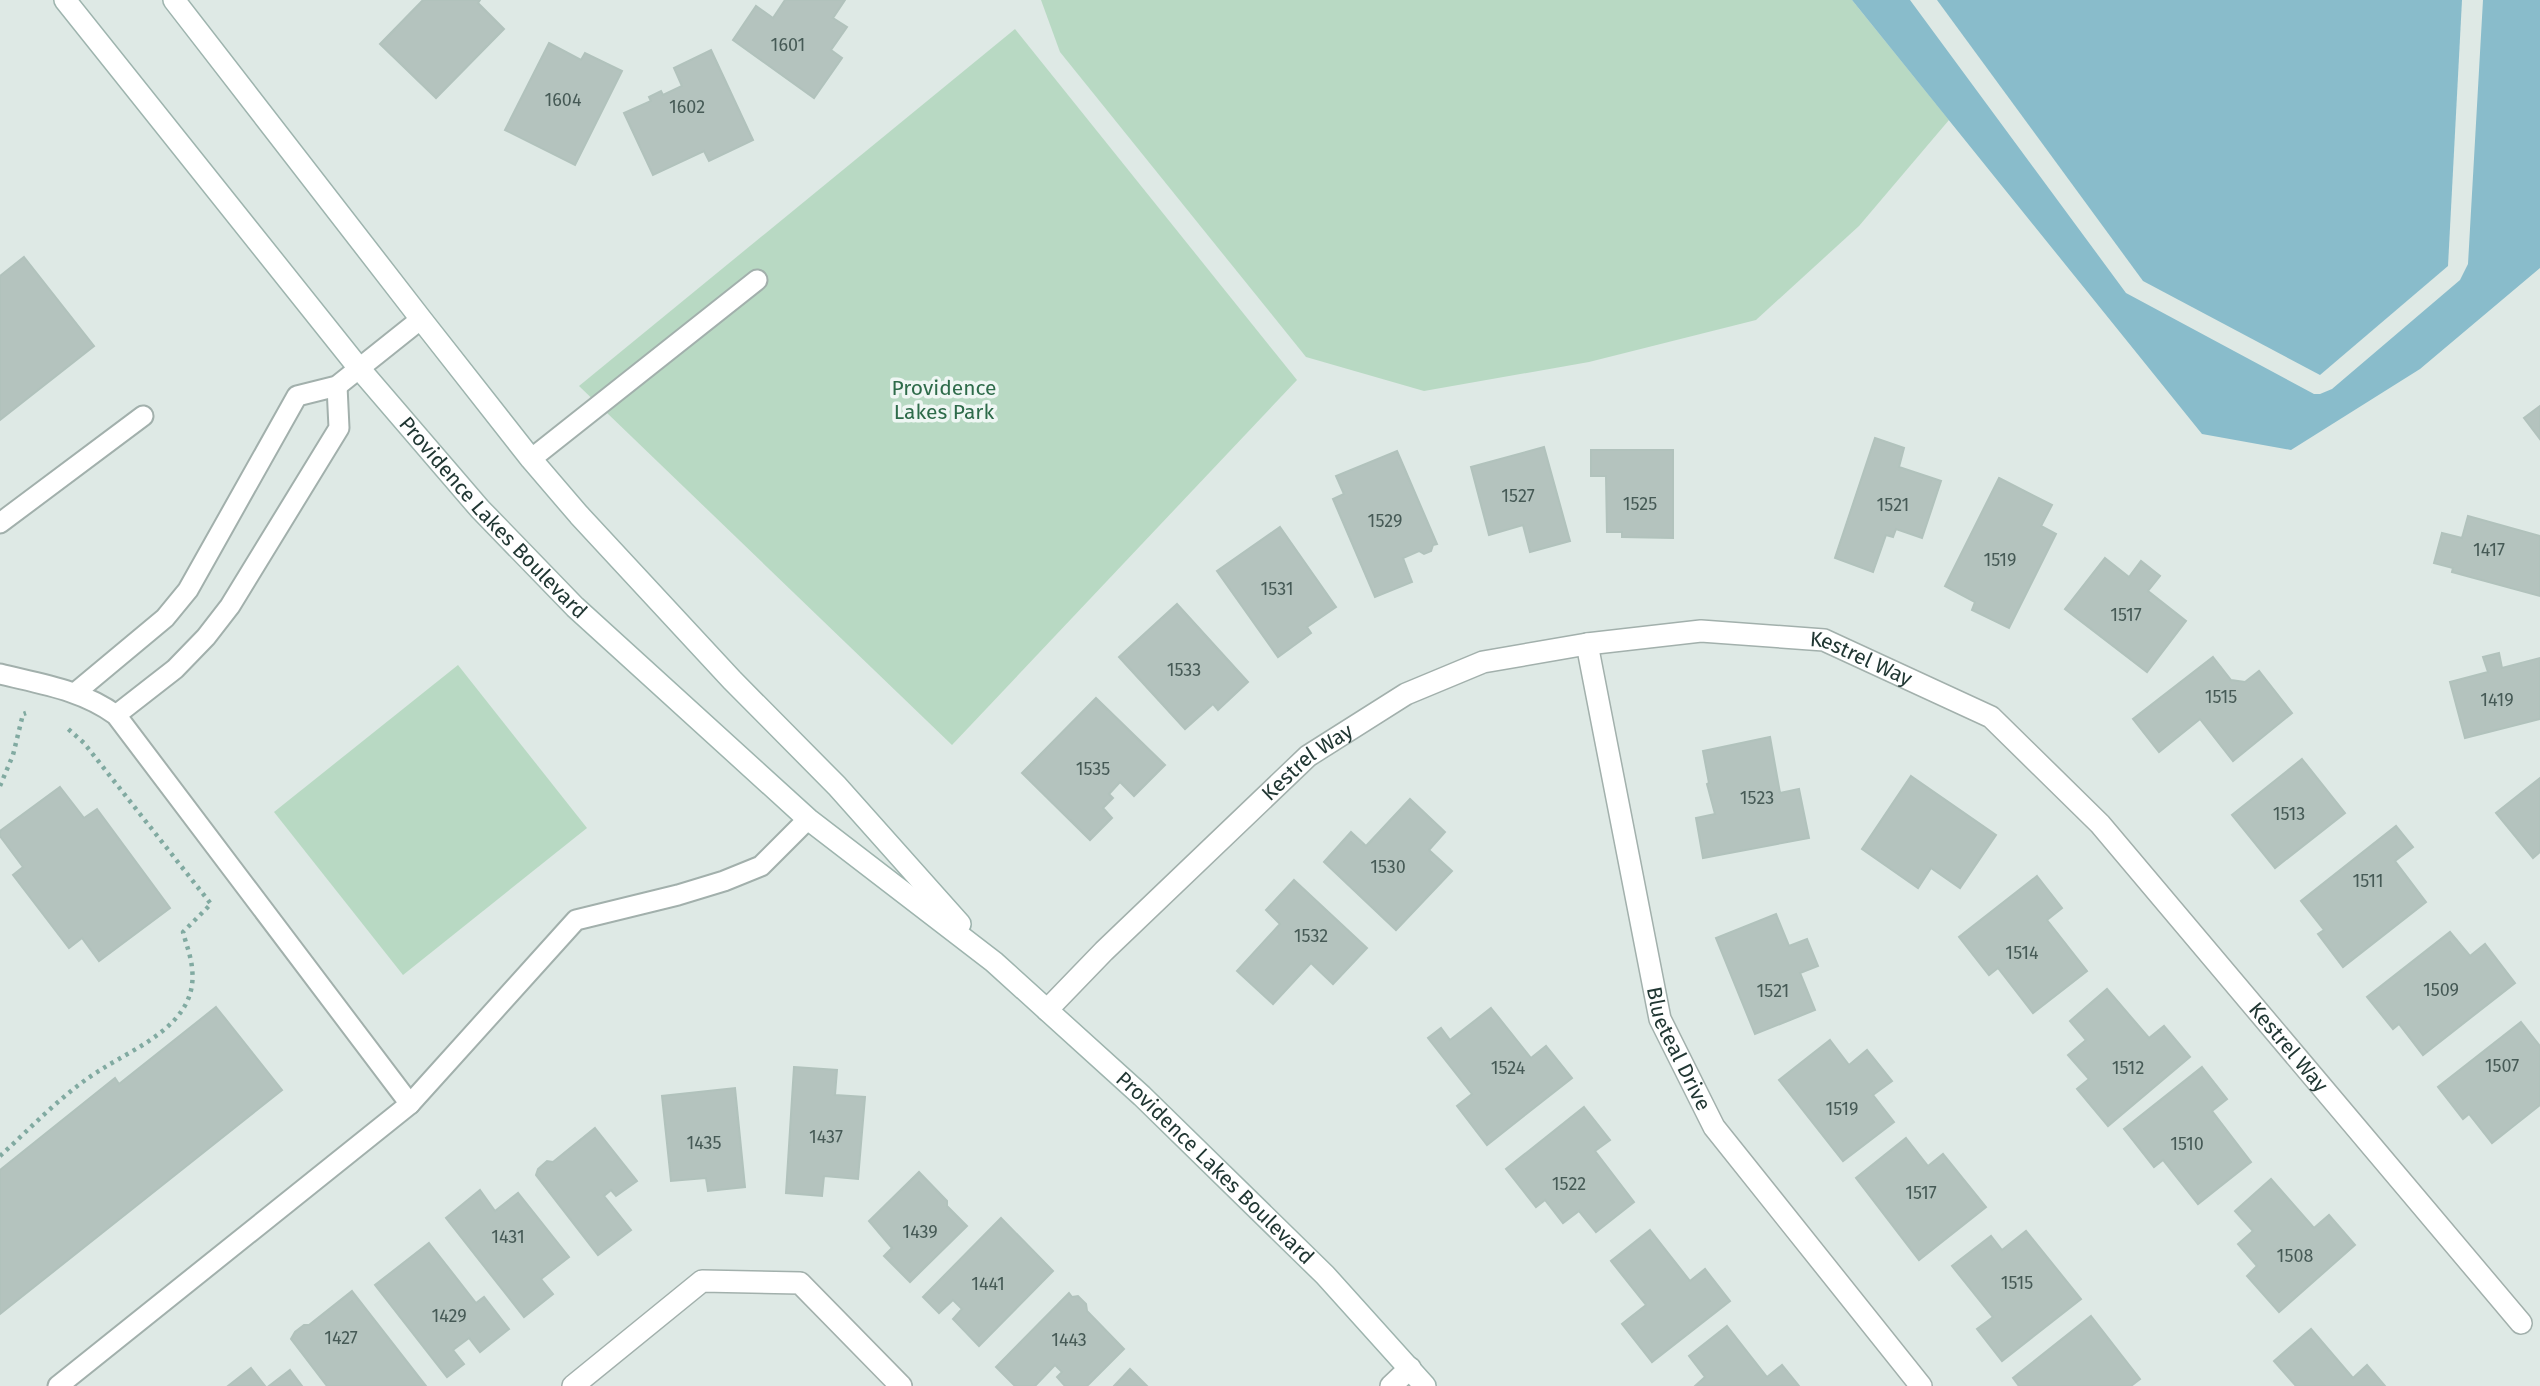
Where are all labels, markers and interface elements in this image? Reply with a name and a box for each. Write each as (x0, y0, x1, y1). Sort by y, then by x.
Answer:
house number: 1601 (771, 34, 805, 56)
house number: 1604 (544, 89, 582, 111)
house number: 1602 (669, 96, 705, 118)
park label: Providence Lakes Park (891, 375, 997, 425)
street label: Providence Lakes Boulevard (393, 411, 592, 624)
house number: 1527 (1501, 485, 1535, 507)
house number: 1525 (1623, 493, 1657, 515)
house number: 1521 (1877, 494, 1909, 516)
house number: 1529 (1368, 510, 1402, 532)
house number: 1417 (2473, 539, 2505, 561)
house number: 1519 (1983, 549, 2017, 571)
house number: 1531 (1260, 578, 1294, 600)
house number: 1517 (2110, 604, 2142, 626)
street label: Kestrel Way (1809, 626, 1917, 692)
house number: 1533 (1167, 659, 1201, 681)
house number: 1515 (2205, 686, 2237, 708)
house number: 1419 (2480, 689, 2514, 711)
street label: Kestrel Way (1256, 718, 1358, 806)
house number: 1535 (1076, 758, 1110, 780)
house number: 1523 (1740, 787, 1774, 809)
house number: 1513 (2273, 803, 2305, 825)
house number: 1530 (1370, 856, 1406, 878)
house number: 1511 (2352, 870, 2384, 892)
house number: 1532 (1294, 925, 1328, 947)
house number: 1514 (2005, 942, 2039, 964)
house number: 1509 (2423, 979, 2459, 1001)
house number: 1521 (1757, 980, 1789, 1002)
street label: Blueteal Drive (1641, 984, 1717, 1115)
street label: Kestrel Way (2243, 997, 2334, 1098)
house number: 1507 (2485, 1055, 2519, 1077)
house number: 1524 (1491, 1057, 1526, 1079)
house number: 1512 (2112, 1057, 2144, 1079)
street label: Providence Lakes Boulevard (1111, 1066, 1319, 1270)
house number: 1519 (1825, 1098, 1859, 1120)
house number: 1437 (809, 1126, 843, 1148)
house number: 1435 (686, 1132, 722, 1154)
house number: 1510 (2170, 1133, 2204, 1155)
house number: 1522 (1552, 1173, 1586, 1195)
house number: 1517 (1905, 1182, 1937, 1204)
house number: 1439 (902, 1221, 938, 1243)
house number: 1431 (491, 1226, 525, 1248)
house number: 1508 (2277, 1245, 2313, 1267)
house number: 1515 (2001, 1272, 2033, 1294)
house number: 1441 (971, 1273, 1005, 1295)
house number: 1429 (431, 1305, 467, 1327)
house number: 1427 (324, 1327, 358, 1349)
house number: 1443 (1051, 1329, 1087, 1351)

